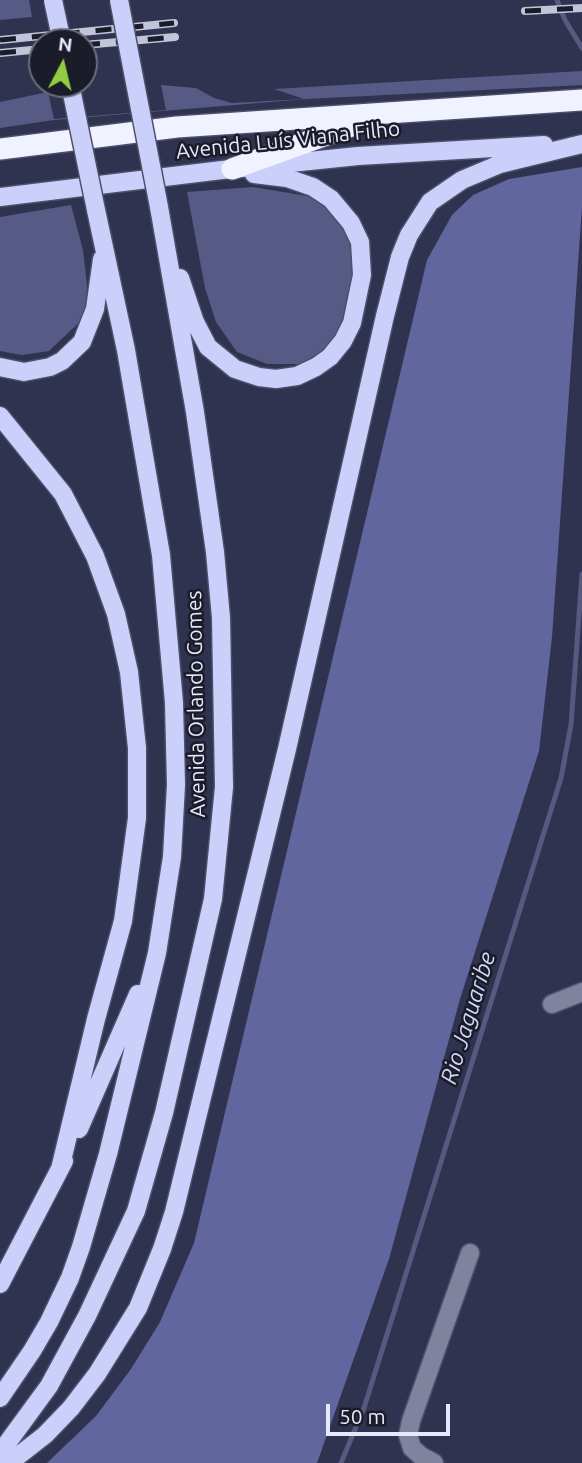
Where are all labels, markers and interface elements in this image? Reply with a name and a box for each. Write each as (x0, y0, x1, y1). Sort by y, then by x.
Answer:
north arrow (28, 28, 98, 98)
text: N (57, 32, 74, 56)
street label: Avenida Luís Viana Filho (175, 116, 401, 164)
street label: Avenida Orlando Gomes (181, 590, 211, 818)
water label: Rio Jaguaribe (435, 949, 501, 1087)
scale bar (330, 1390, 454, 1434)
text: 50 m (339, 1404, 386, 1428)

